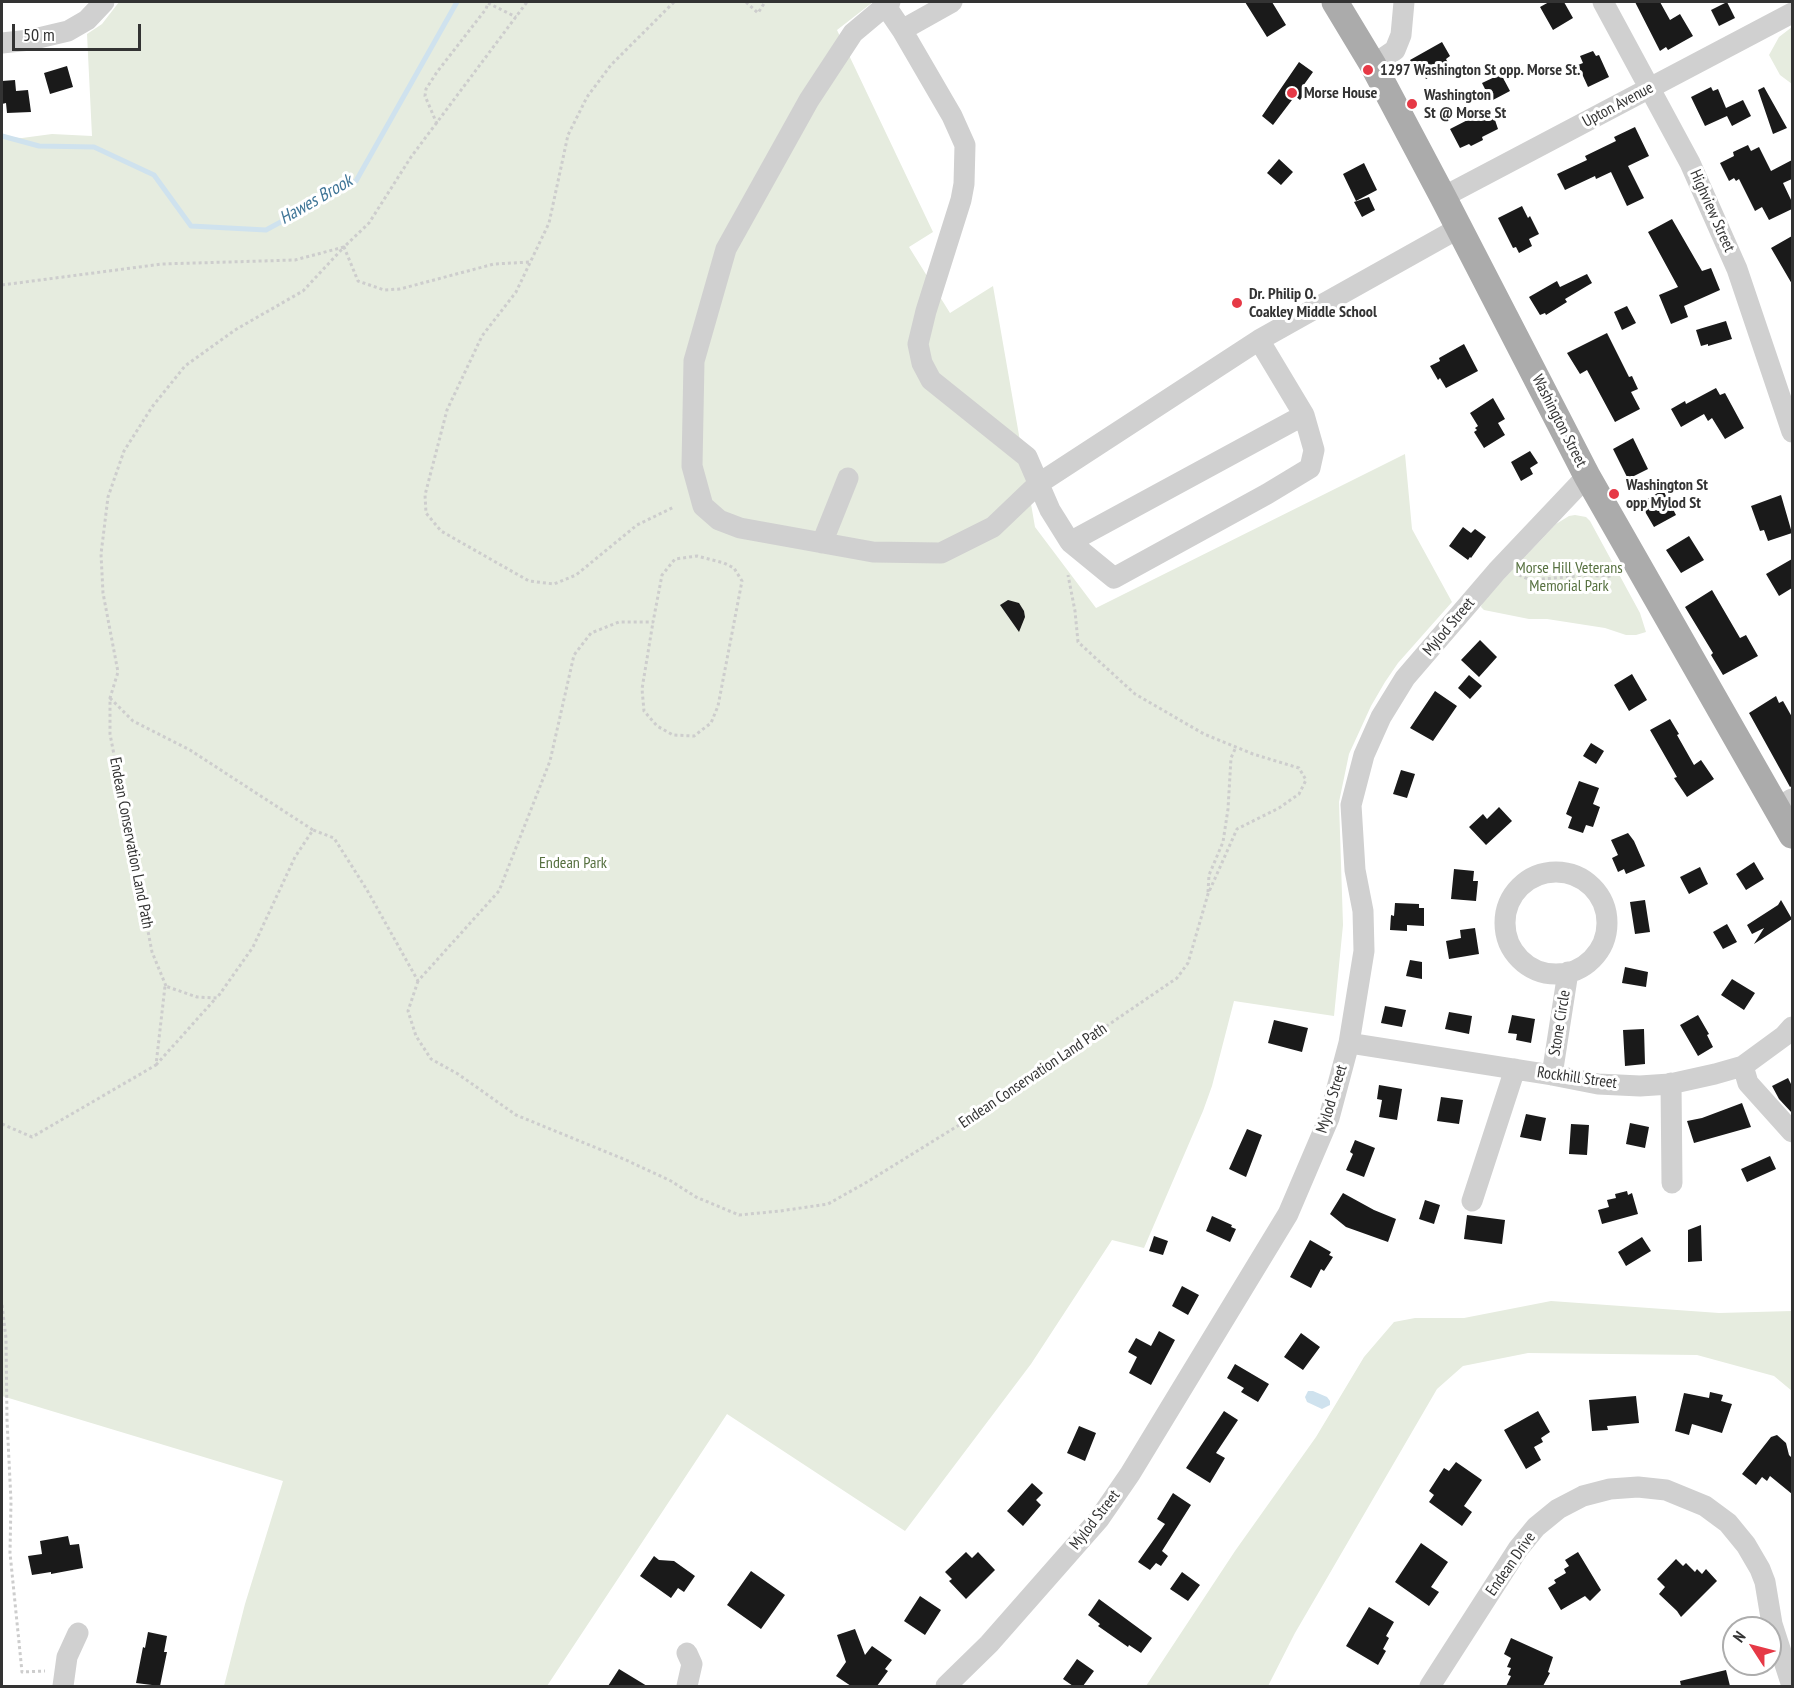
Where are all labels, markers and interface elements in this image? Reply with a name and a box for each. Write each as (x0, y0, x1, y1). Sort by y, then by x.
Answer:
scale bar (15, 12, 144, 50)
text: 50 m (23, 23, 55, 46)
place label: 1297 Washington St opp. Morse St. (1380, 60, 1580, 80)
marker: 1297 Washington St opp. Morse St. (1361, 63, 1375, 77)
street label: Upton Avenue (1579, 78, 1657, 132)
place label: Morse House (1304, 83, 1377, 103)
place label: Washington St @ Morse St (1424, 85, 1506, 123)
marker: Morse House (1285, 86, 1299, 100)
marker: Washington St @ Morse St (1405, 97, 1419, 111)
street label: Highview Street (1685, 167, 1739, 255)
water label: Hawes Brook (276, 171, 356, 229)
place label: Dr. Philip O. Coakley Middle School (1249, 284, 1377, 322)
marker: Dr. Philip O. Coakley Middle School (1230, 296, 1244, 310)
street label: Washington Street (1527, 372, 1591, 470)
place label: Washington St opp Mylod St (1626, 475, 1708, 513)
marker: Washington St opp Mylod St (1607, 487, 1621, 501)
park label: Morse Hill Veterans Memorial Park (1515, 558, 1623, 596)
street label: Mylod Street (1419, 594, 1479, 660)
street label: Endean Conservation Land Path (105, 756, 157, 930)
park label: Endean Park (539, 853, 607, 873)
street label: Stone Circle (1545, 989, 1575, 1057)
street label: Endean Conservation Land Path (955, 1019, 1111, 1133)
street label: Mylod Street (1313, 1063, 1351, 1135)
street label: Rockhill Street (1536, 1063, 1618, 1093)
street label: Mylod Street (1066, 1486, 1124, 1554)
street label: Endean Drive (1482, 1528, 1540, 1600)
north arrow (1722, 1616, 1782, 1676)
text: N (1728, 1627, 1750, 1646)

